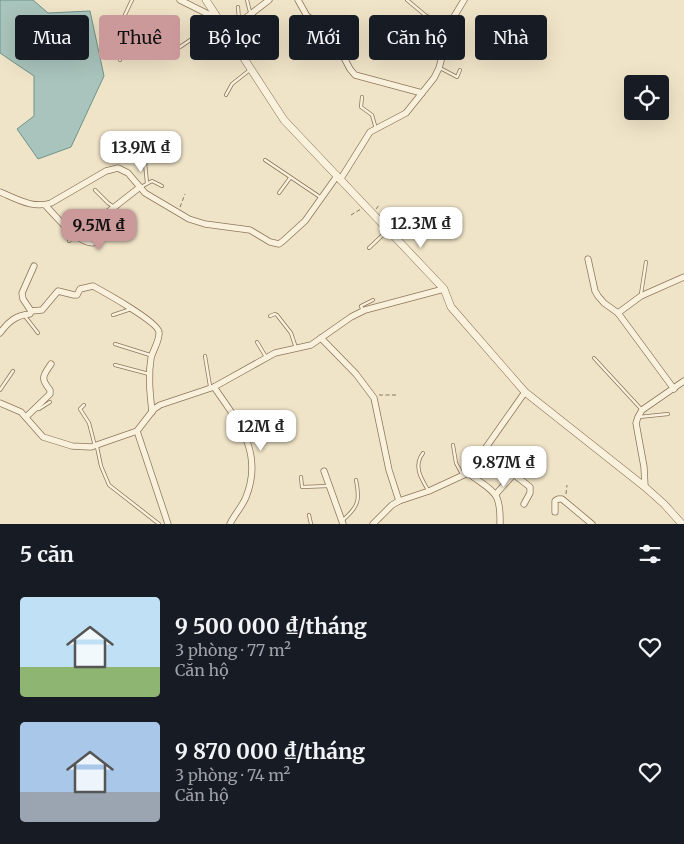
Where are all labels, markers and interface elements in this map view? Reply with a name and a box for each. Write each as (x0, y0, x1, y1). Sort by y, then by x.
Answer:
chip: Mua (15, 15, 89, 60)
chip: Thuê (99, 15, 180, 60)
chip: Bộ lọc (190, 15, 279, 60)
chip: Mới (289, 15, 359, 60)
chip: Căn hộ (369, 15, 465, 60)
chip: Nhà (475, 15, 547, 60)
map controls (624, 75, 669, 120)
button: locate (624, 75, 669, 120)
pin: 13.9M ₫ (95, 130, 187, 173)
text: 13.9M ₫ (111, 137, 171, 157)
pin: 12.3M ₫ (375, 206, 467, 249)
pin: 9.5M ₫ (58, 208, 140, 251)
text: 12.3M ₫ (390, 213, 452, 233)
text: 9.5M ₫ (72, 215, 126, 235)
pin: 12M ₫ (226, 410, 296, 452)
text: 12M ₫ (237, 416, 285, 436)
pin: 9.87M ₫ (458, 446, 550, 488)
text: 9.87M ₫ (473, 452, 535, 472)
icon: filters (636, 540, 664, 568)
text: 5 căn (20, 541, 74, 568)
text: 9 500 000 ₫/tháng (175, 613, 367, 640)
icon: home (60, 617, 120, 677)
icon: heart (636, 633, 664, 661)
text: 3 phòng · 77 m² (175, 640, 291, 660)
text: Căn hộ (175, 660, 228, 680)
text: 9 870 000 ₫/tháng (175, 738, 365, 765)
icon: home (60, 742, 120, 802)
icon: heart (636, 758, 664, 786)
text: 3 phòng · 74 m² (175, 765, 290, 785)
text: Căn hộ (175, 785, 228, 805)

